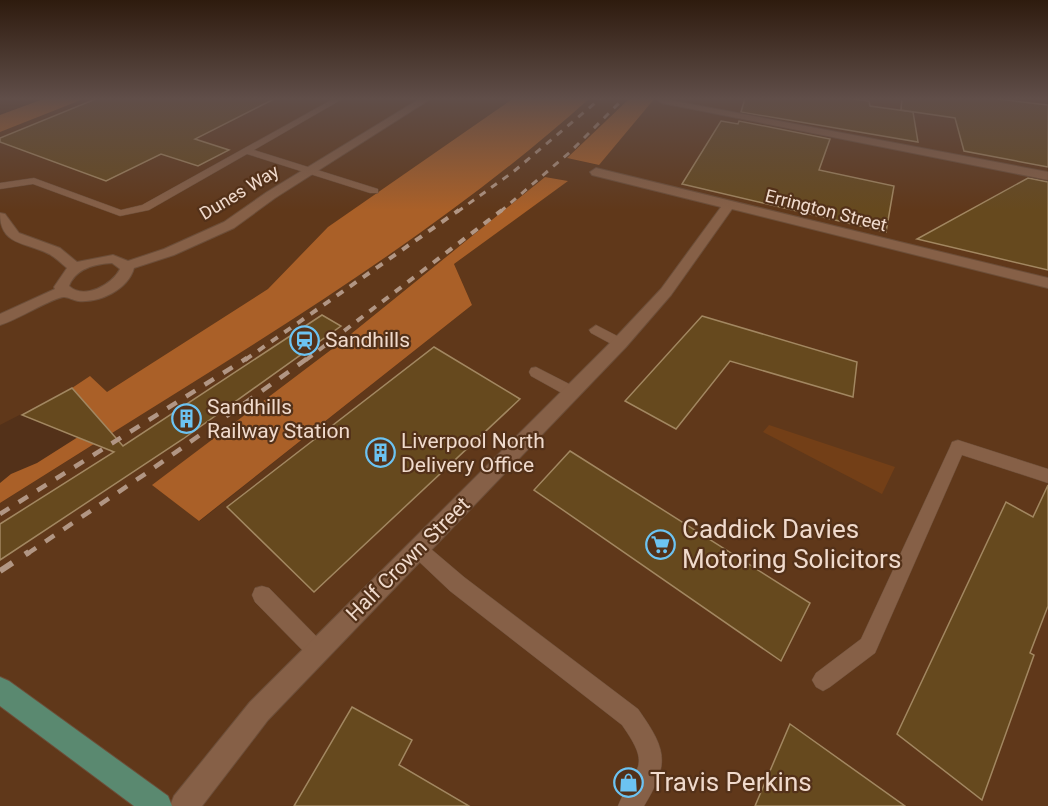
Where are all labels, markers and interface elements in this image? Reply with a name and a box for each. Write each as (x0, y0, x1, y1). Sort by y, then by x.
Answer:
street label: Dunes Way (196, 160, 283, 224)
street label: Errington Street (763, 185, 889, 235)
station icon: Sandhills (288, 324, 320, 356)
place label: Sandhills (325, 328, 410, 352)
place label: Sandhills Railway Station (207, 395, 350, 443)
building icon: Sandhills Railway Station (170, 403, 202, 435)
place label: Liverpool North Delivery Office (401, 429, 545, 477)
building icon: Liverpool North Delivery Office (364, 437, 396, 469)
street label: Half Crown Street (341, 492, 475, 626)
place label: Caddick Davies Motoring Solicitors (682, 514, 901, 574)
supermarket icon: Caddick Davies Motoring Solicitors (645, 528, 677, 560)
shop icon: Travis Perkins (613, 766, 645, 798)
place label: Travis Perkins (650, 767, 812, 797)

